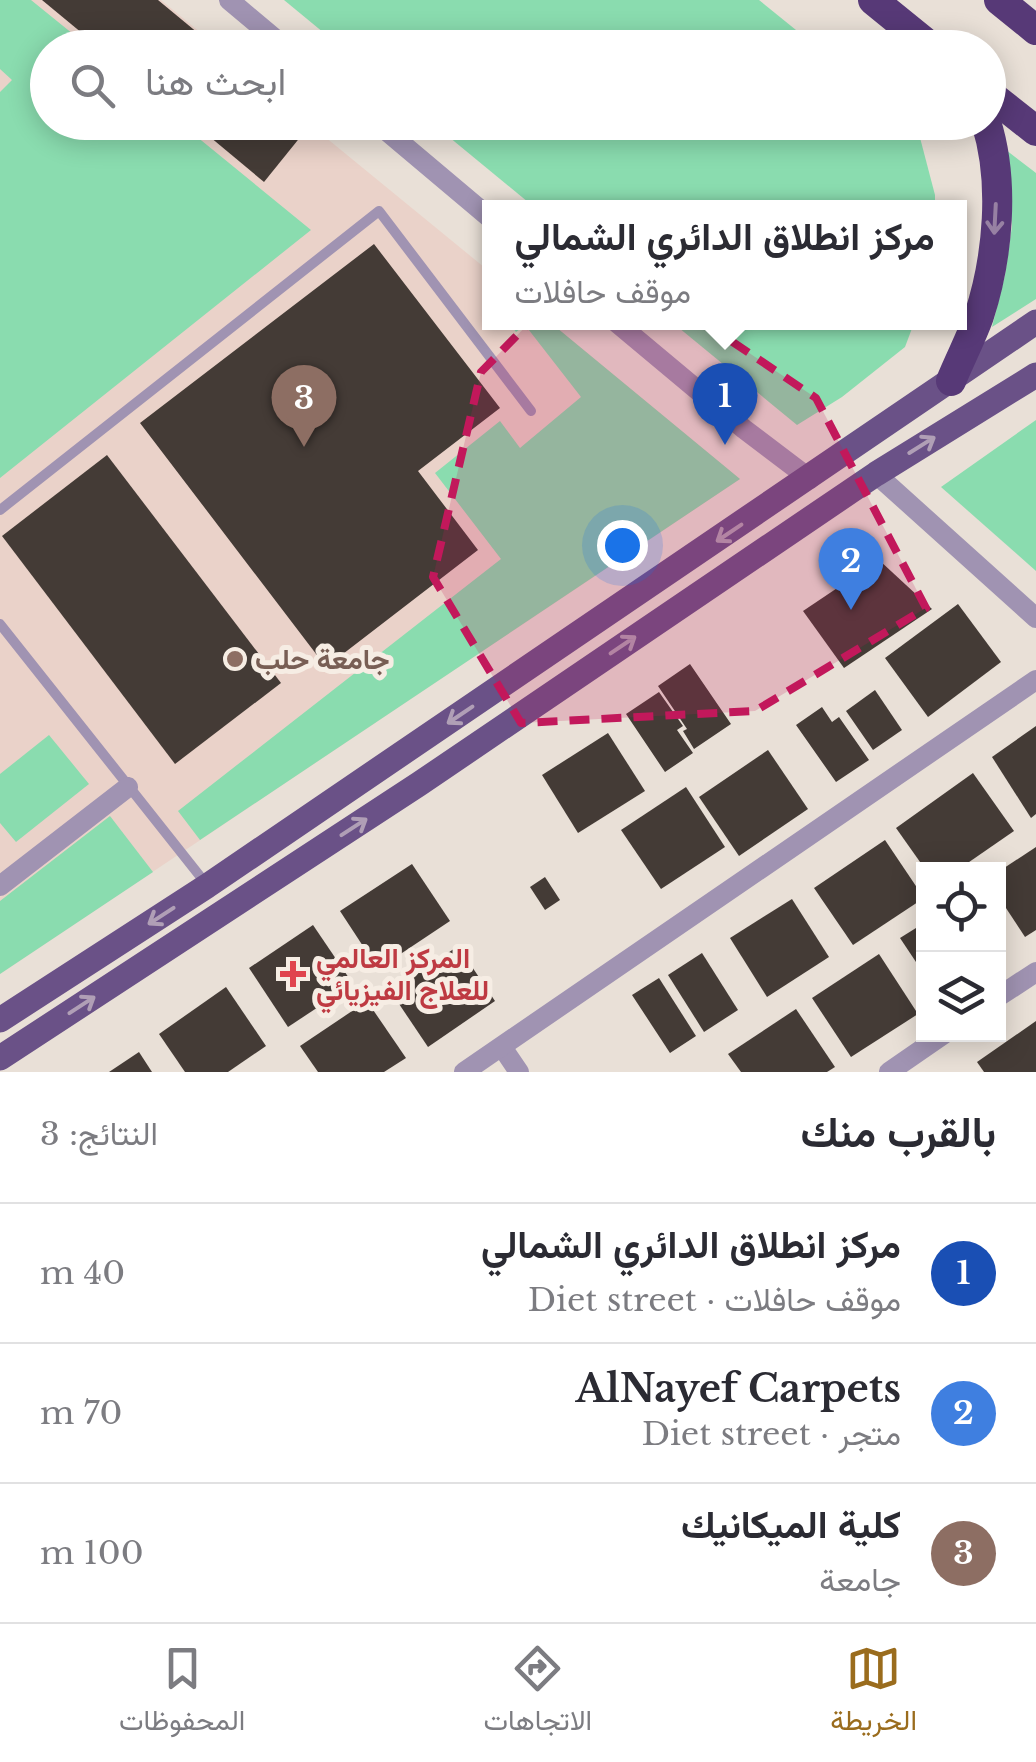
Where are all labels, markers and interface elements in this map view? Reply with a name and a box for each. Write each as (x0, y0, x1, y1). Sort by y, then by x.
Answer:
search box (30, 30, 1006, 140)
icon: search (65, 58, 120, 113)
text: ابحث هنا (145, 58, 286, 105)
popup (482, 200, 967, 330)
one-way arrow (985, 202, 1004, 234)
text: مركز انطلاق الدائري الشمالي (514, 213, 935, 260)
text: موقف حافلات (514, 272, 691, 312)
pin: 1 (692, 362, 758, 445)
pin: 3 (272, 364, 336, 447)
one-way arrow (907, 435, 936, 455)
your location (597, 520, 648, 571)
one-way arrow (715, 522, 743, 543)
pin: 2 (818, 528, 884, 610)
one-way arrow (609, 635, 637, 656)
place label: جامعة حلب (255, 642, 390, 677)
marker: جامعة حلب (224, 648, 246, 670)
one-way arrow (446, 705, 474, 726)
one-way arrow (339, 816, 367, 837)
map controls (916, 862, 1006, 1042)
button: locate (916, 862, 1006, 952)
one-way arrow (147, 906, 176, 927)
place label: المركز العالمي للعلاج الفيزيائي (316, 941, 489, 1014)
button: layers (916, 952, 1006, 1042)
marker: المركز العالمي للعلاج الفيزيائي (280, 961, 306, 987)
one-way arrow (67, 994, 95, 1015)
text: بالقرب منك (800, 1106, 996, 1158)
text: النتائج: 3 (40, 1114, 158, 1154)
text: مركز انطلاق الدائري الشمالي (481, 1221, 901, 1268)
text: 40 m (40, 1253, 125, 1293)
text: 1 (957, 1253, 970, 1293)
text: موقف حافلات · Diet street (528, 1280, 901, 1320)
text: AlNayef Carpets (575, 1365, 901, 1412)
text: 70 m (40, 1393, 122, 1433)
text: 2 (953, 1393, 974, 1433)
text: متجر · Diet street (642, 1414, 901, 1454)
text: كلية الميكانيك (681, 1501, 901, 1548)
text: 100 m (40, 1533, 144, 1573)
text: 3 (953, 1533, 974, 1573)
text: جامعة (819, 1560, 901, 1600)
tab: المحفوظات (119, 1641, 245, 1745)
tab: الاتجاهات (483, 1641, 592, 1745)
tab: الخريطة (830, 1641, 917, 1745)

